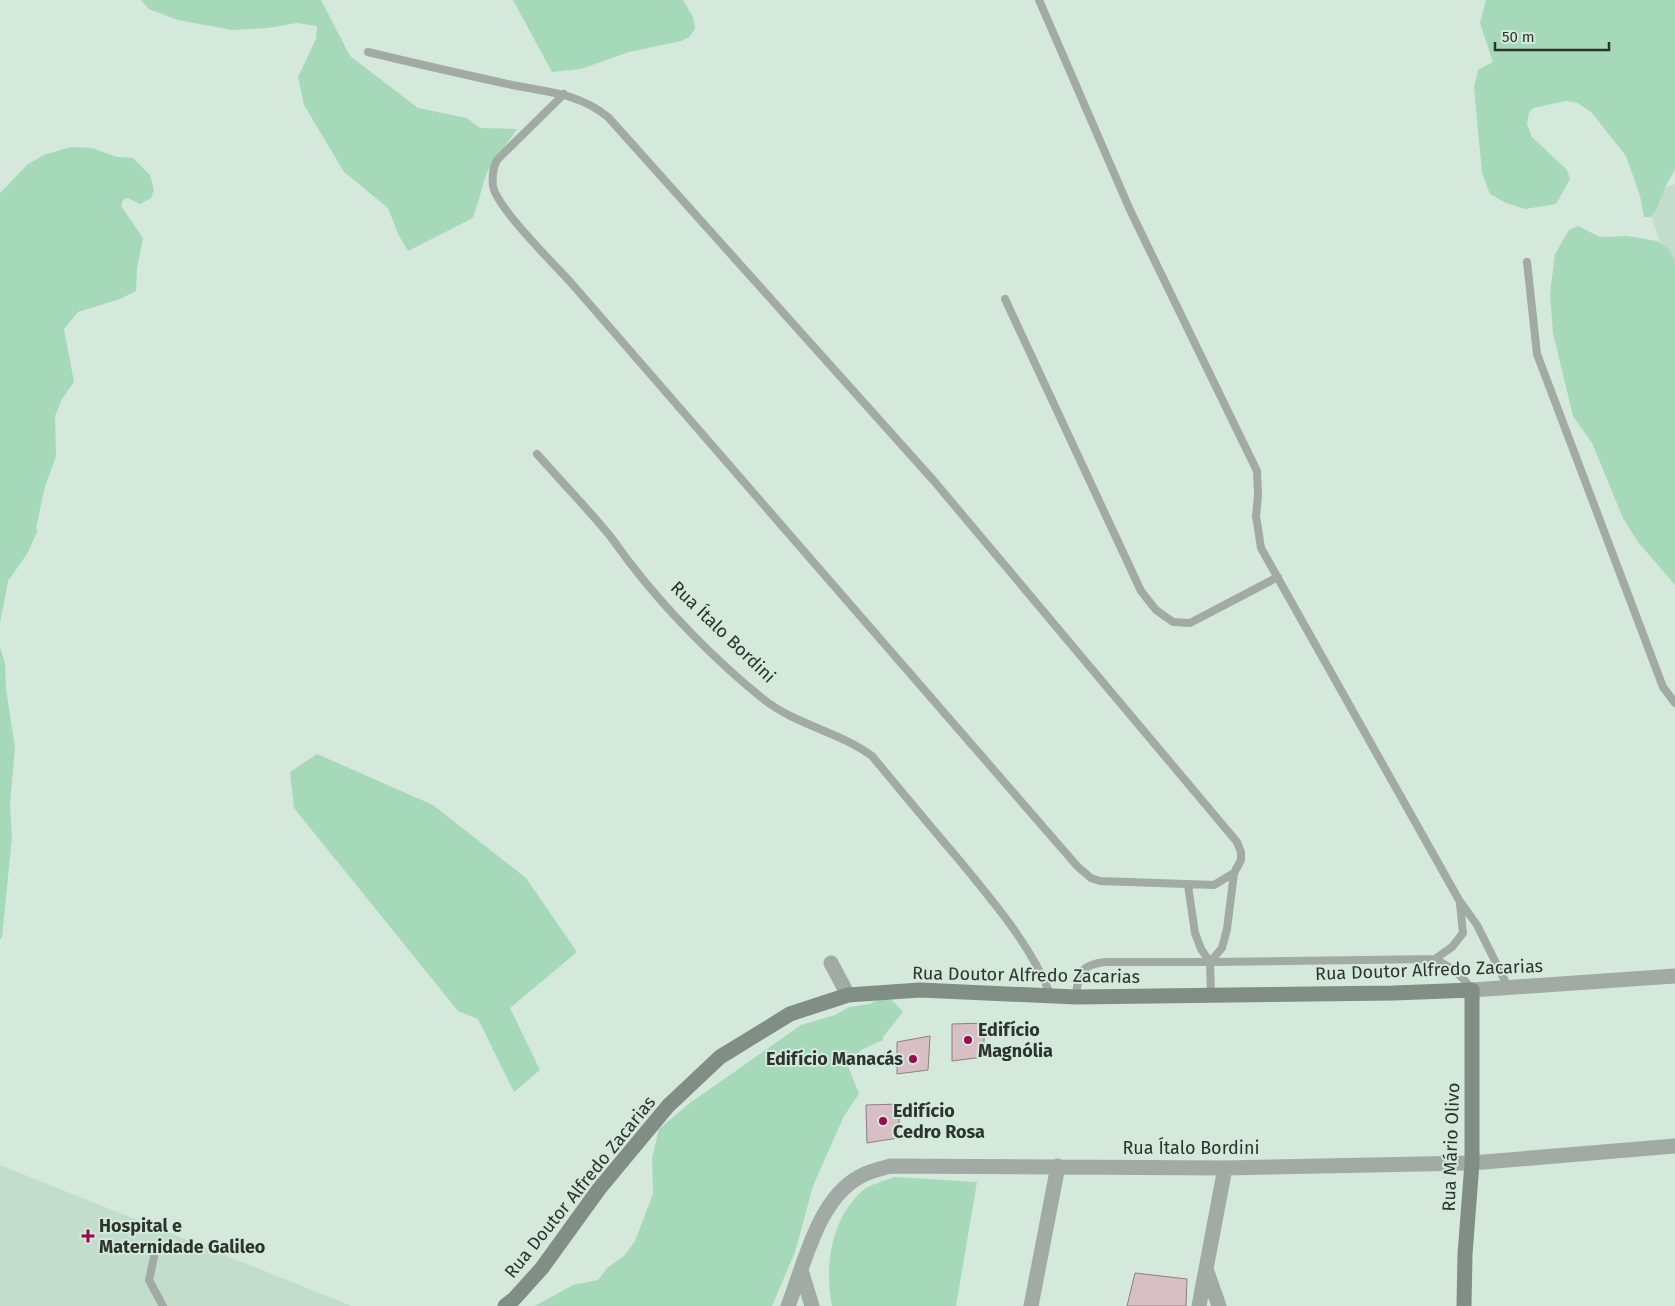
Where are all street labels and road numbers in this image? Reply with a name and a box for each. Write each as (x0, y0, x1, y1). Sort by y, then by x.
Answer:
street label: Rua Ítalo Bordini (666, 576, 781, 688)
street label: Rua Doutor Alfredo Zacarias (1315, 955, 1543, 985)
street label: Rua Doutor Alfredo Zacarias (912, 962, 1140, 988)
street label: Rua Mário Olivo (1438, 1082, 1464, 1212)
street label: Rua Doutor Alfredo Zacarias (500, 1091, 660, 1283)
street label: Rua Ítalo Bordini (1122, 1136, 1260, 1159)

